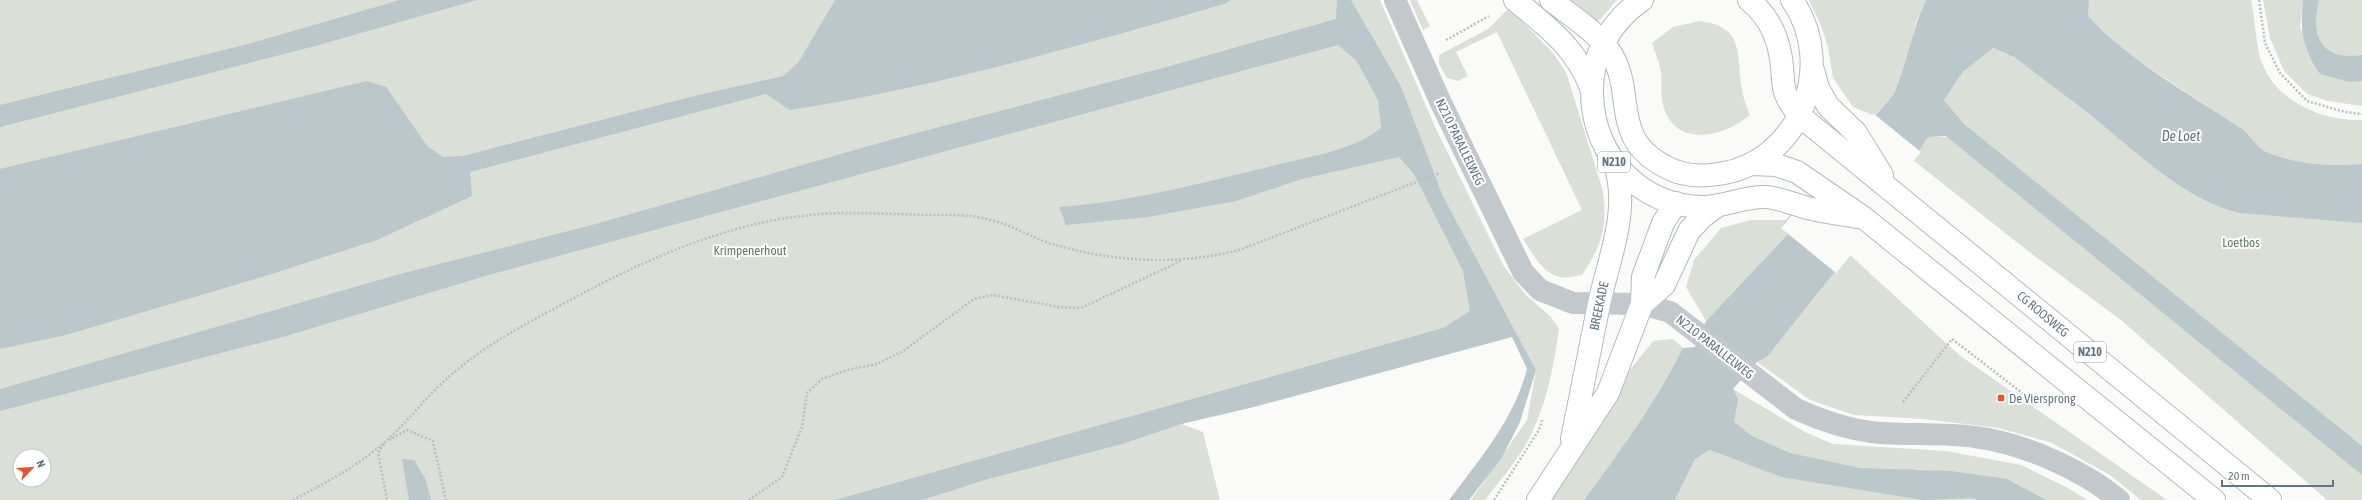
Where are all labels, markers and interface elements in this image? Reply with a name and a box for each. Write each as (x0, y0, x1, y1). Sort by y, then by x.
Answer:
street label: N210 PARALLELWEG (1433, 96, 1488, 188)
water label: De Loet (2162, 128, 2200, 144)
road number: N210 (1598, 152, 1630, 172)
park label: Loetbos (2222, 235, 2260, 250)
park label: Krimpenerhout (713, 243, 787, 258)
street label: BREEKADE (1587, 280, 1612, 332)
street label: CG ROOSWEG (2014, 288, 2072, 340)
street label: N210 PARALLELWEG (1673, 312, 1757, 382)
road number: N210 (2074, 342, 2106, 362)
place label: De Viersprong (2009, 391, 2076, 406)
marker: De Viersprong (1996, 393, 2006, 403)
north arrow (12, 448, 52, 488)
text: N (34, 458, 48, 469)
scale bar (2222, 462, 2333, 488)
text: 20 m (2228, 469, 2250, 483)

